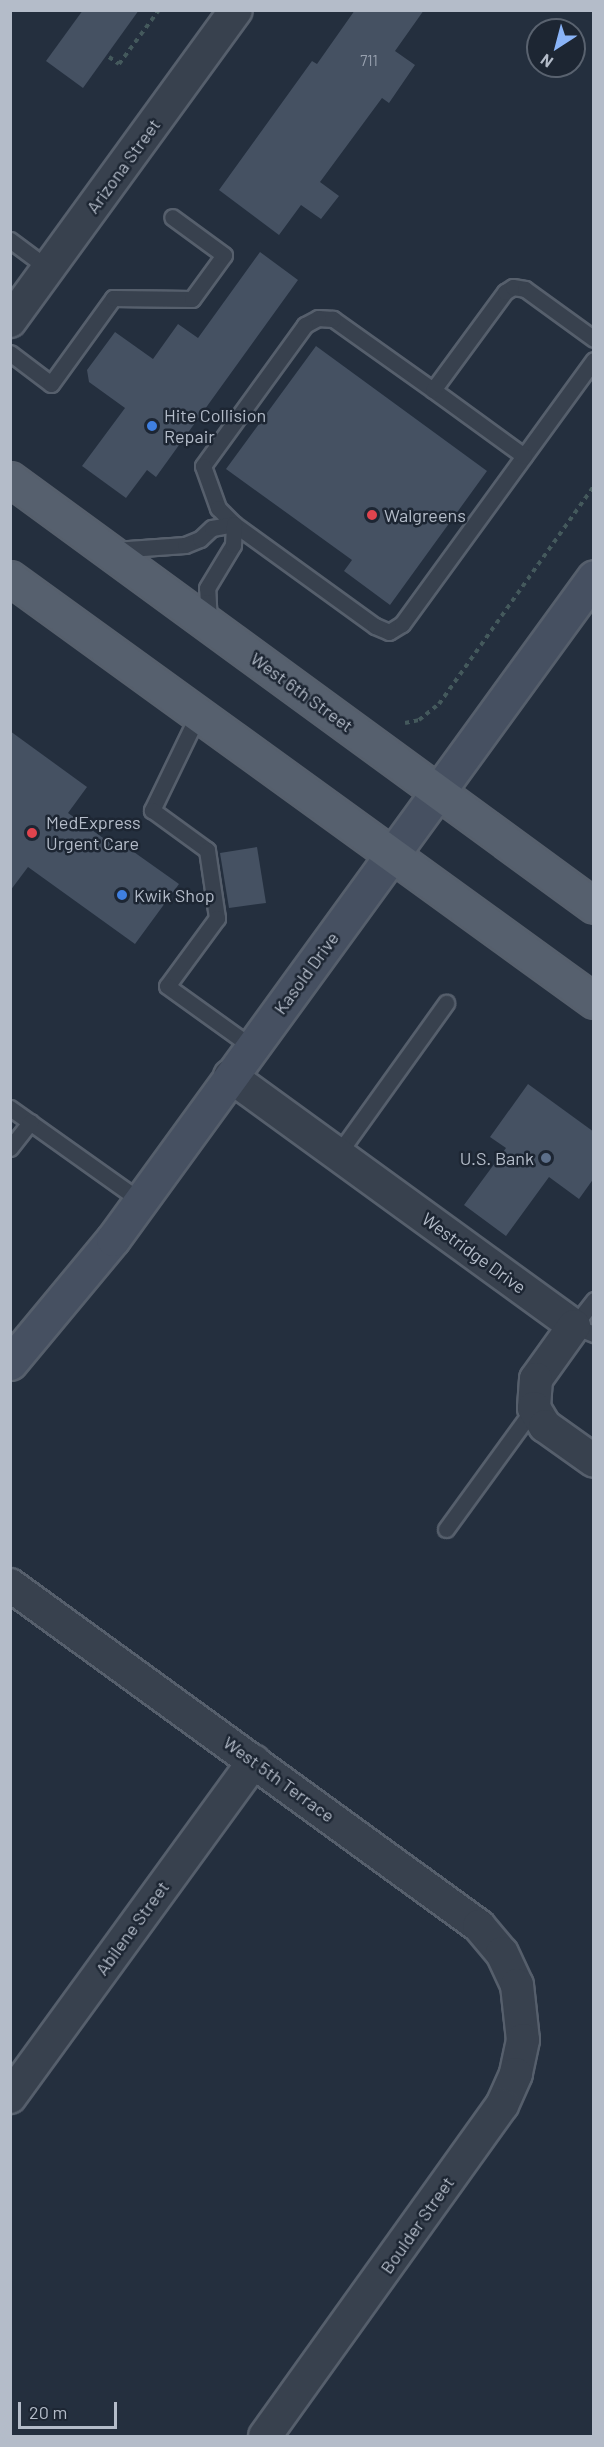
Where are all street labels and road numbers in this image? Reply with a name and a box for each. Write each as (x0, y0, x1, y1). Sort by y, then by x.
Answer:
street label: Arizona Street (81, 115, 165, 217)
street label: West 6th Street (247, 648, 357, 736)
street label: Kasold Drive (269, 928, 343, 1018)
street label: Westridge Drive (418, 1208, 530, 1298)
street label: West 5th Terrace (219, 1731, 339, 1827)
street label: Abilene Street (91, 1877, 173, 1979)
street label: Boulder Street (376, 2172, 458, 2278)

